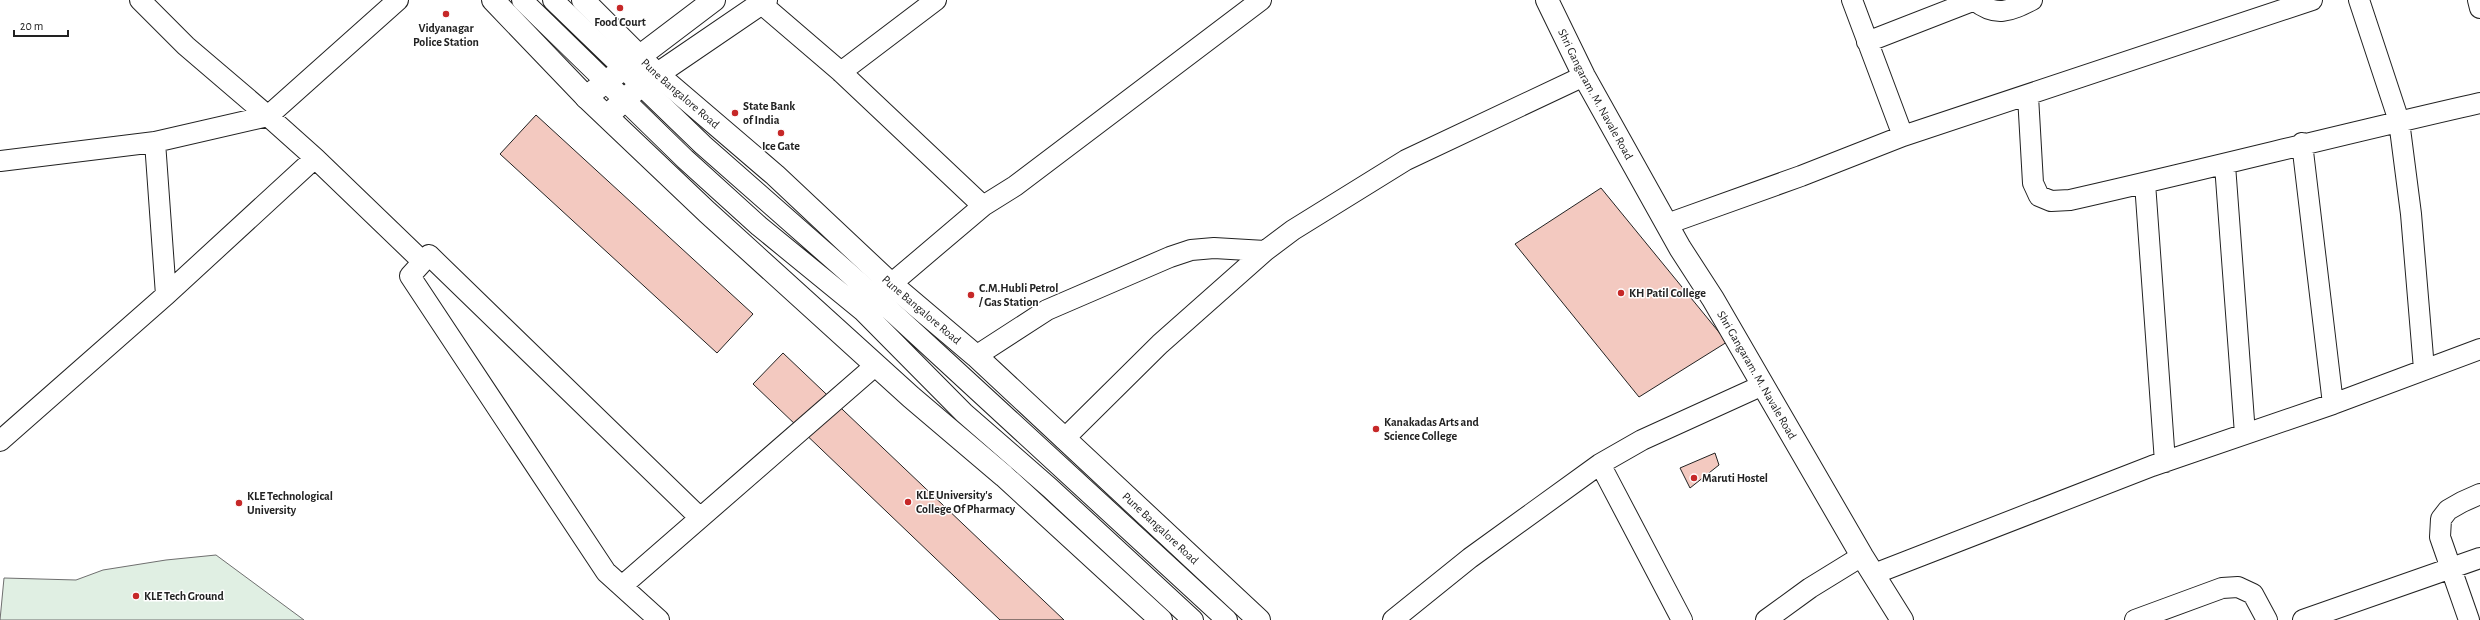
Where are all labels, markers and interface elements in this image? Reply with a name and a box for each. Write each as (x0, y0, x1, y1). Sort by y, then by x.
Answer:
marker: Food Court (615, 3, 625, 13)
marker: Vidyanagar Police Station (441, 9, 451, 19)
scale bar (14, 12, 68, 38)
place label: Food Court (594, 16, 646, 28)
text: 20 m (20, 20, 43, 32)
place label: Vidyanagar Police Station (413, 22, 479, 48)
street label: Shri Gangaram. M. Navale Road (1556, 27, 1635, 162)
street label: Pune Bangalore Road (639, 56, 722, 131)
place label: State Bank of India (743, 100, 795, 126)
marker: State Bank of India (730, 108, 740, 118)
marker: Ice Gate (776, 128, 786, 138)
place label: Ice Gate (762, 140, 800, 152)
street label: Pune Bangalore Road (880, 273, 963, 346)
place label: C.M.Hubli Petrol / Gas Station (978, 282, 1058, 308)
place label: KH Patil College (1629, 287, 1706, 299)
marker: KH Patil College (1616, 288, 1626, 298)
marker: C.M.Hubli Petrol / Gas Station (966, 290, 976, 300)
street label: Shri Gangaram. M. Navale Road (1715, 309, 1799, 441)
place label: Kanakadas Arts and Science College (1384, 416, 1480, 442)
marker: Kanakadas Arts and Science College (1371, 424, 1381, 434)
place label: Maruti Hostel (1702, 472, 1768, 484)
marker: Maruti Hostel (1689, 473, 1699, 483)
place label: KLE University's College Of Pharmacy (916, 489, 1016, 516)
place label: KLE Technological University (247, 490, 333, 517)
street label: Pune Bangalore Road (1120, 490, 1201, 566)
marker: KLE University's College Of Pharmacy (903, 497, 913, 507)
marker: KLE Technological University (234, 498, 244, 508)
place label: KLE Tech Ground (144, 590, 224, 602)
marker: KLE Tech Ground (131, 591, 141, 601)

